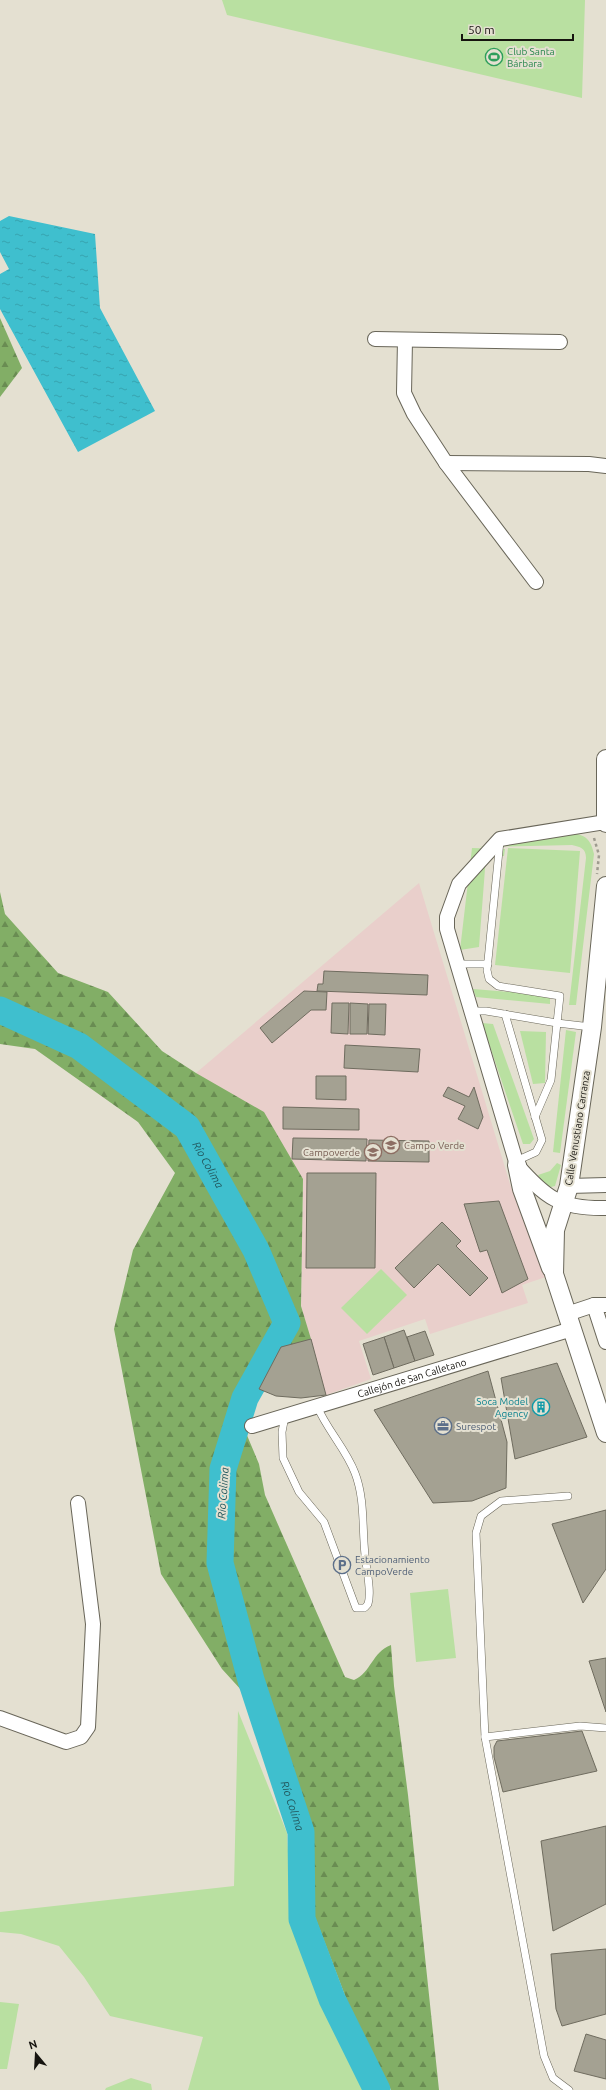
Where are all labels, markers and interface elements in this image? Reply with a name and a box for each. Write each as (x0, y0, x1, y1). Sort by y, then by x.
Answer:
scale bar (462, 16, 573, 42)
text: 50 m (468, 23, 495, 36)
place label: Club Santa Bárbara (507, 46, 555, 69)
sports icon: Club Santa Bárbara (484, 47, 504, 67)
street label: Calle Venustiano Carranza (563, 1070, 592, 1186)
school or university icon: Campo Verde (381, 1135, 401, 1155)
water label: Río Colima (190, 1139, 226, 1190)
place label: Campo Verde (404, 1140, 465, 1151)
school or university icon: Campoverde (363, 1142, 383, 1162)
place label: Campoverde (303, 1147, 360, 1158)
street label: Callejón de San Calletano (356, 1356, 468, 1400)
place label: Soca Model Agency (476, 1396, 528, 1419)
building icon: Soca Model Agency (531, 1397, 551, 1417)
office icon: Surespot (433, 1416, 453, 1436)
place label: Surespot (456, 1421, 496, 1432)
water label: Río Colima (215, 1467, 231, 1519)
place label: Estacionamiento CampoVerde (355, 1554, 430, 1577)
parking icon: Estacionamiento CampoVerde (332, 1555, 352, 1575)
water label: Río Colima (279, 1779, 306, 1832)
north arrow (16, 2034, 56, 2074)
text: N (27, 2038, 39, 2051)

